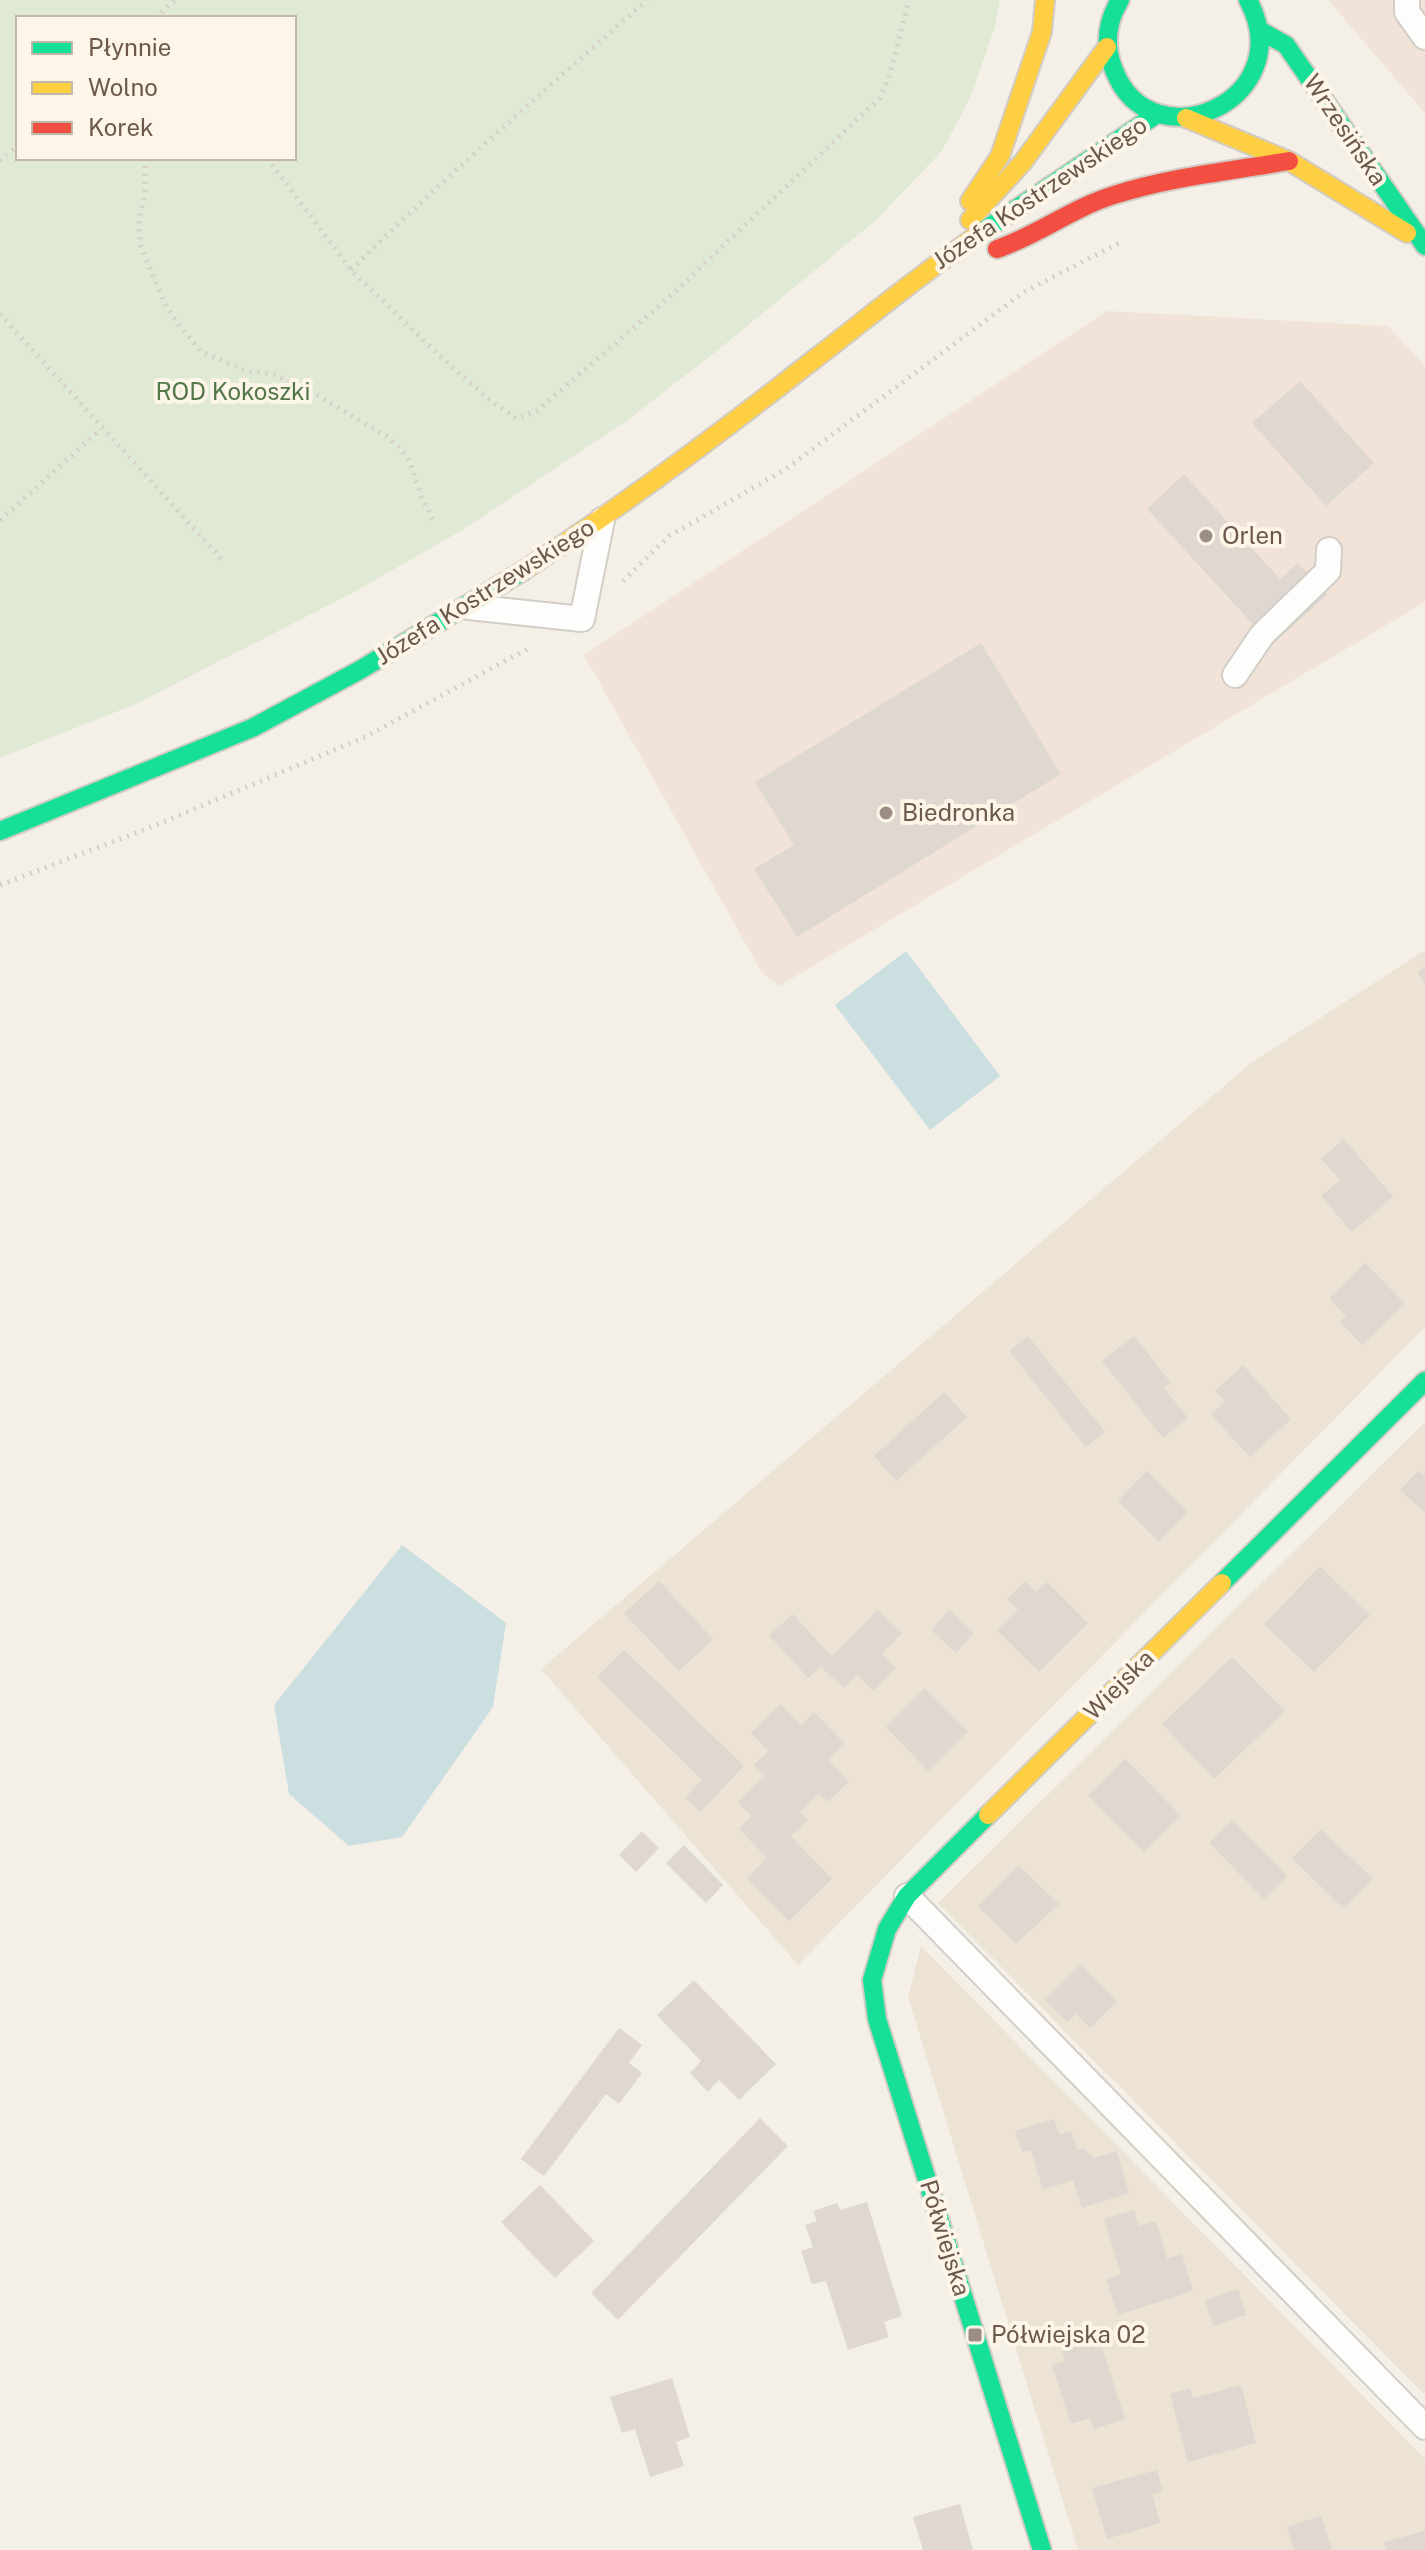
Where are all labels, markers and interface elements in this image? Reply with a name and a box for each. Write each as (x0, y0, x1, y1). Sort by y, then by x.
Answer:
legend (16, 16, 296, 160)
text: Płynnie (88, 33, 171, 61)
street label: Wrzesińska (1298, 69, 1393, 190)
text: Wolno (88, 73, 158, 101)
street label: Józefa Kostrzewskiego (927, 110, 1152, 274)
text: Korek (88, 113, 154, 141)
park label: ROD Kokoszki (156, 377, 310, 405)
street label: Józefa Kostrzewskiego (370, 512, 599, 670)
place label: Orlen (1222, 521, 1283, 549)
marker: Orlen (1197, 527, 1215, 545)
place label: Biedronka (902, 798, 1015, 826)
marker: Biedronka (877, 804, 895, 822)
street label: Wiejska (1078, 1644, 1159, 1725)
street label: Półwiejska (915, 2176, 977, 2299)
place label: Półwiejska 02 (991, 2320, 1146, 2348)
marker: Półwiejska 02 (966, 2326, 984, 2344)

